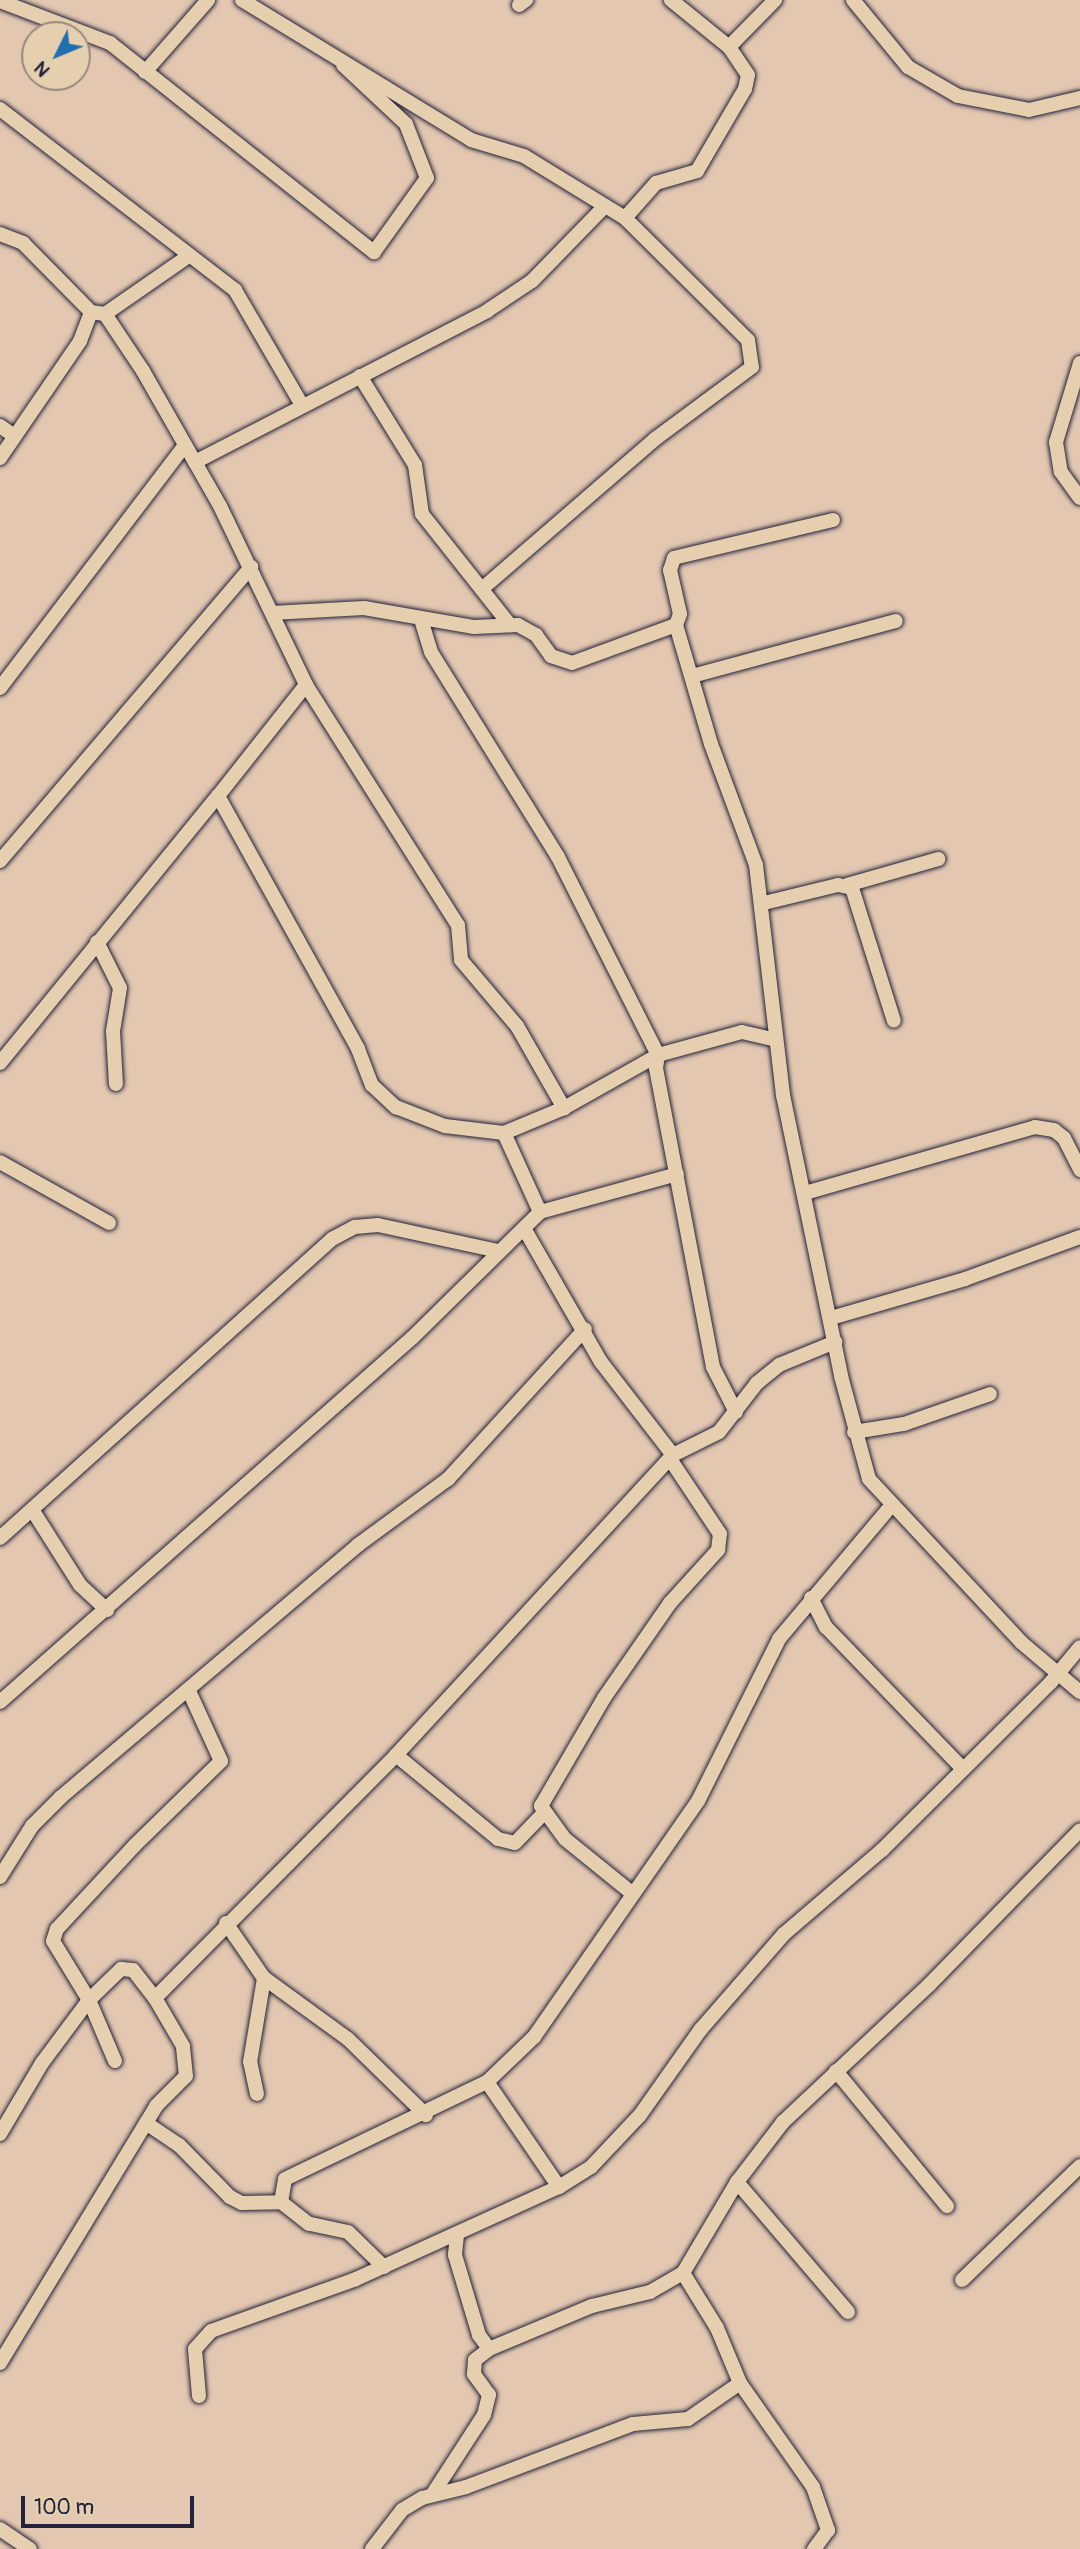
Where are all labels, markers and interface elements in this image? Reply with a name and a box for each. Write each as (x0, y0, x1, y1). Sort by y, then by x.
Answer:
north arrow (21, 21, 91, 91)
text: N (29, 56, 55, 82)
scale bar (24, 2482, 198, 2526)
text: 100 m (34, 2494, 94, 2521)

